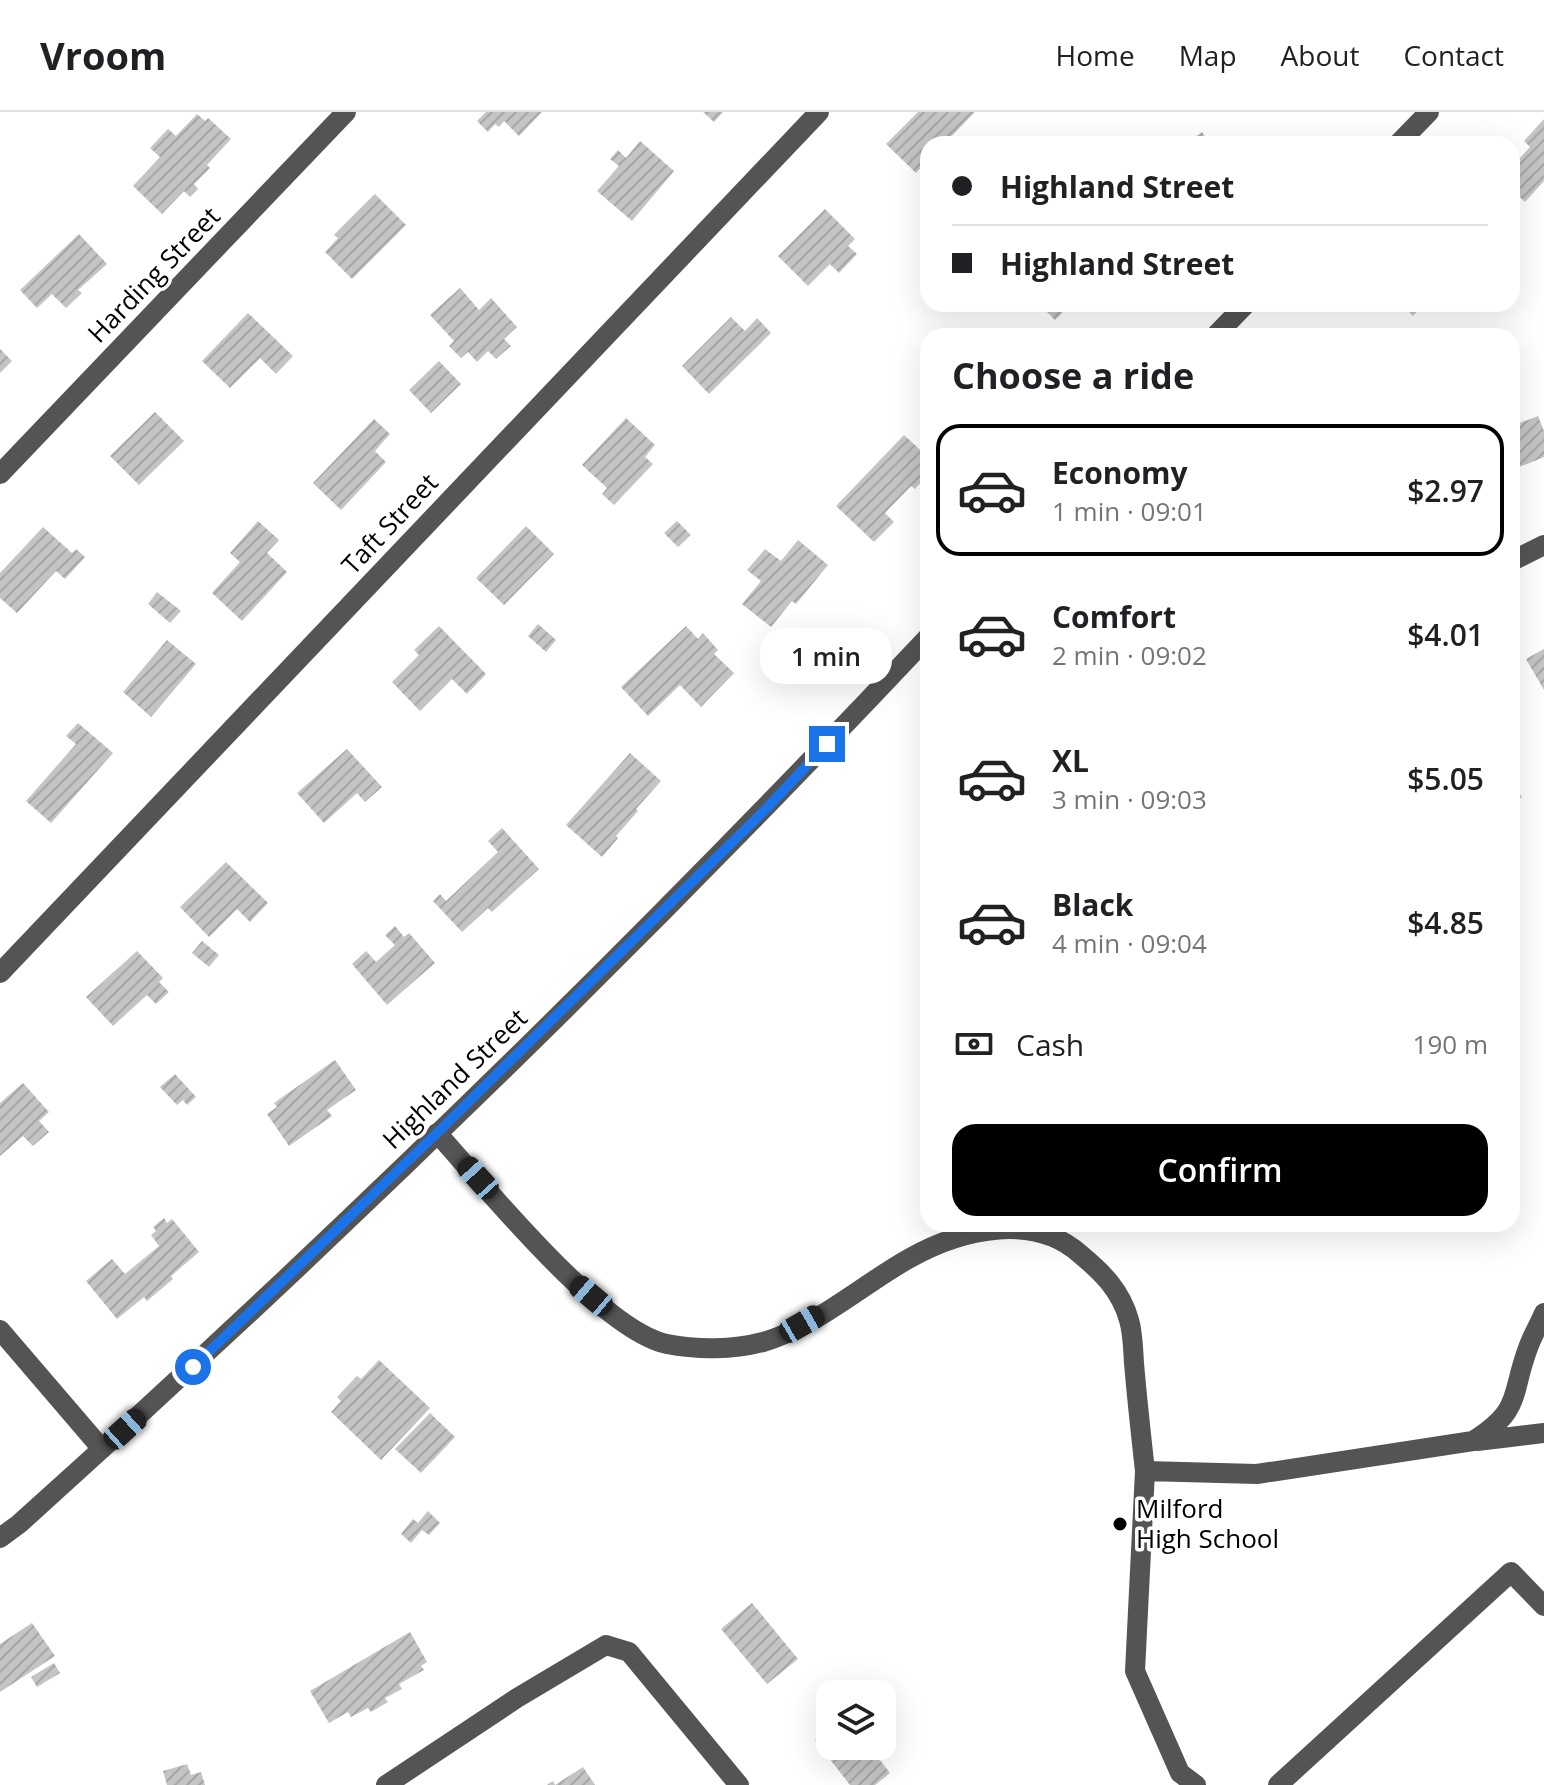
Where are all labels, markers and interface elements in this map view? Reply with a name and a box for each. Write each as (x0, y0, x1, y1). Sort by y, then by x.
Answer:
text: Vroom (40, 29, 166, 81)
text: Home (1056, 36, 1135, 74)
text: Map (1179, 36, 1237, 74)
text: About (1281, 36, 1359, 74)
text: Contact (1403, 36, 1504, 74)
text: Highland Street (1000, 166, 1234, 207)
street label: Harding Street (79, 198, 227, 350)
text: Highland Street (1000, 243, 1234, 284)
text: Choose a ride (952, 351, 1194, 400)
text: Economy (1052, 452, 1188, 493)
icon: car (956, 454, 1028, 526)
street label: Taft Street (333, 465, 445, 582)
text: $2.97 (1407, 470, 1484, 511)
text: 1 min · 09:01 (1052, 493, 1207, 529)
text: Comfort (1052, 596, 1176, 637)
icon: car (956, 598, 1028, 670)
text: $4.01 (1407, 614, 1484, 655)
callout: 1 min (761, 628, 893, 684)
text: 2 min · 09:02 (1052, 637, 1207, 673)
text: 1 min (791, 638, 861, 674)
route end (809, 726, 845, 762)
text: XL (1052, 740, 1089, 781)
icon: car (956, 742, 1028, 814)
text: $5.05 (1407, 758, 1484, 799)
text: 3 min · 09:03 (1052, 781, 1207, 817)
text: Black (1052, 884, 1133, 925)
icon: car (956, 886, 1028, 958)
text: $4.85 (1407, 902, 1484, 943)
text: 4 min · 09:04 (1052, 925, 1207, 961)
street label: Highland Street (374, 1000, 534, 1157)
icon: cash (952, 1022, 996, 1066)
text: Cash (1016, 1024, 1084, 1065)
text: 190 m (1413, 1026, 1488, 1062)
button: Confirm (952, 1124, 1488, 1216)
car (453, 1152, 503, 1204)
car (565, 1271, 617, 1321)
car (775, 1302, 829, 1346)
route start (175, 1349, 211, 1385)
car (99, 1404, 151, 1454)
place label: Milford High School (1136, 1490, 1279, 1556)
marker: Milford High School (1111, 1515, 1129, 1533)
map controls (816, 1680, 896, 1760)
button: layers (816, 1680, 896, 1760)

